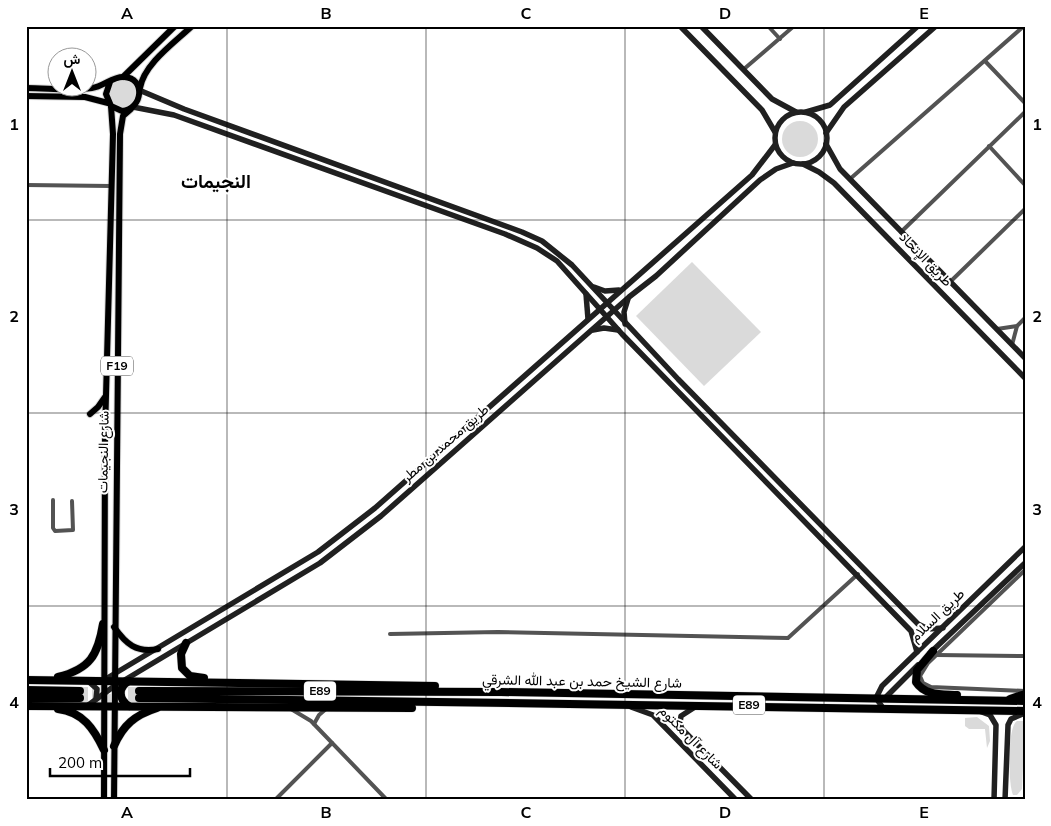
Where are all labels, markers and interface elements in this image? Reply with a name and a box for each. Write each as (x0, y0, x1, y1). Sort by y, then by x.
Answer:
text: A (121, 3, 133, 23)
text: B (320, 3, 332, 23)
text: C (521, 3, 532, 23)
text: D (719, 3, 731, 23)
text: E (919, 3, 929, 23)
north arrow (48, 48, 98, 98)
text: ش (64, 50, 81, 68)
text: 1 (9, 114, 19, 134)
text: 1 (1032, 114, 1042, 134)
district label: النجيمات (181, 169, 251, 193)
street label: طريق اﻹتحاد (895, 228, 956, 291)
text: 2 (9, 306, 19, 326)
text: 2 (1032, 306, 1042, 326)
road number: F19 (101, 356, 133, 376)
street label: طريق محمد بن مطر (397, 400, 492, 486)
street label: شارع النجيمات (93, 411, 115, 493)
text: 3 (9, 499, 19, 519)
text: 3 (1032, 499, 1042, 519)
street label: طريق السلام (906, 584, 968, 646)
street label: شارع الشيخ حمد بن عبد الله الشرقي (482, 670, 682, 695)
road number: E89 (304, 681, 336, 700)
text: 4 (9, 692, 19, 712)
text: 4 (1032, 692, 1042, 712)
road number: E89 (733, 696, 765, 714)
street label: شارع آل مكتوم (654, 701, 727, 774)
scale bar (50, 746, 190, 778)
text: 200 m (58, 753, 102, 772)
text: A (121, 802, 133, 822)
text: B (320, 802, 332, 822)
text: C (521, 802, 532, 822)
text: D (719, 802, 731, 822)
text: E (919, 802, 929, 822)

